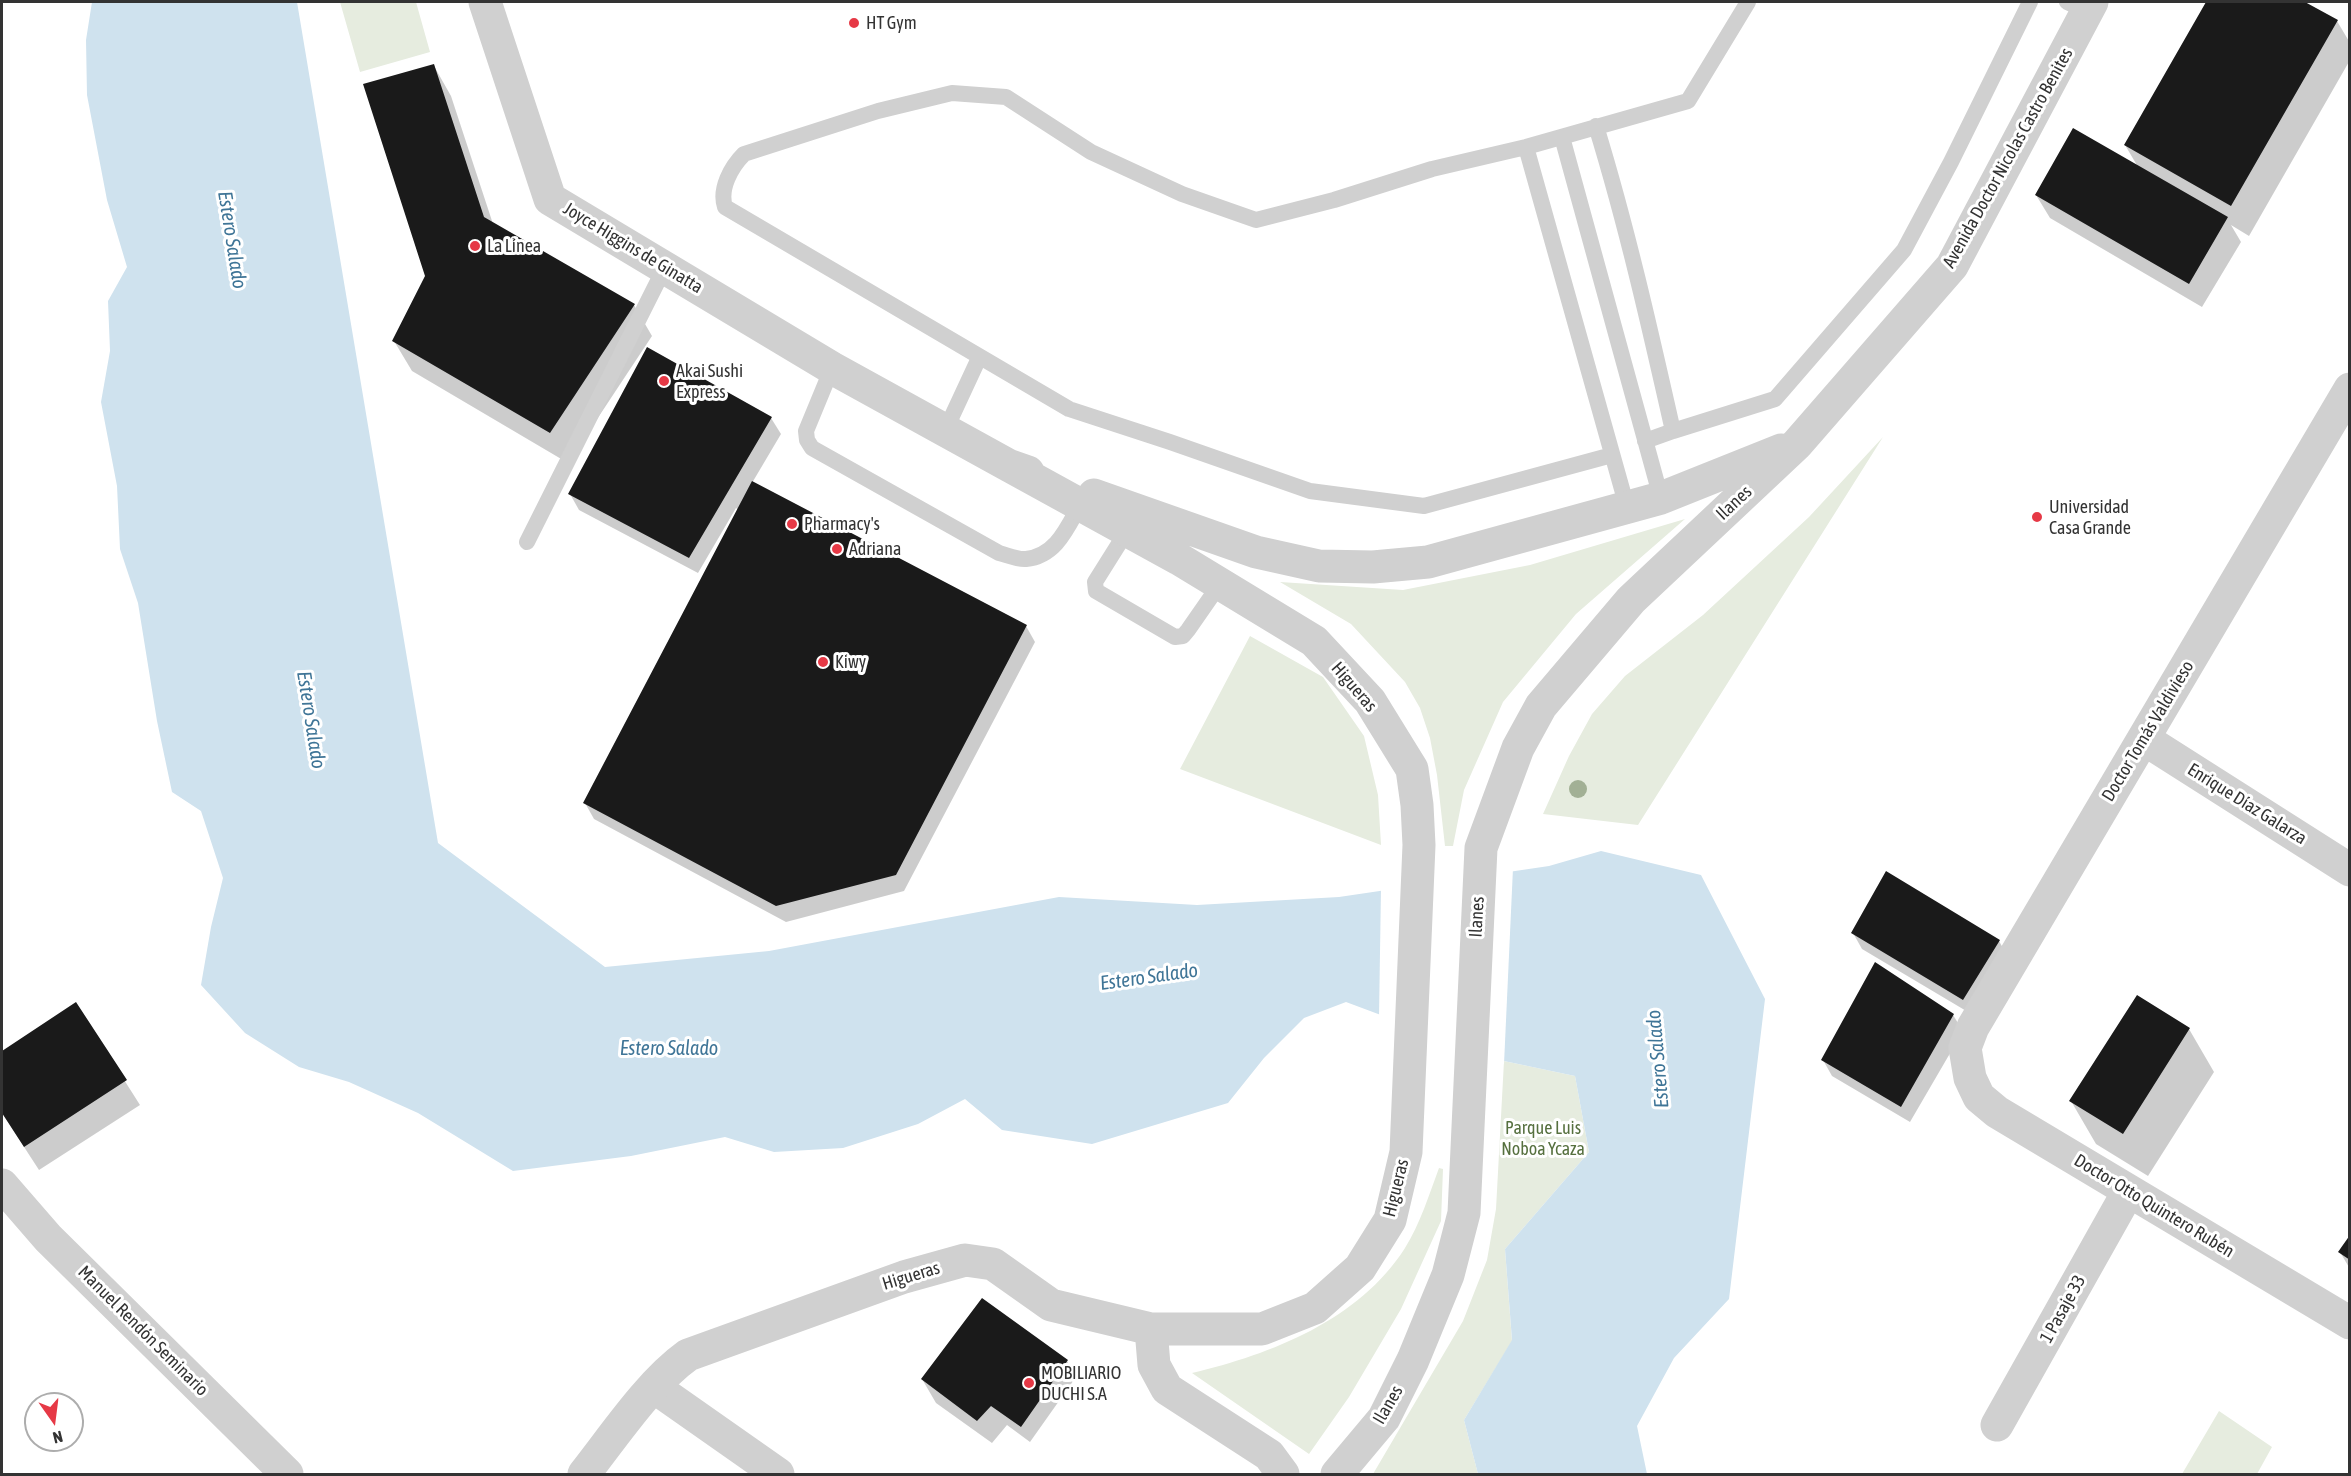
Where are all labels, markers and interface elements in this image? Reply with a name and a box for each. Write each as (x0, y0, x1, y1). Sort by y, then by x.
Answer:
place label: HT Gym (866, 12, 917, 34)
marker: HT Gym (847, 16, 861, 30)
street label: Avenida Doctor Nicolas Castro Benites (1938, 44, 2078, 272)
water label: Estero Salado (212, 189, 252, 291)
street label: Joyce Higgins de Ginatta (559, 198, 707, 298)
place label: La Línea (487, 235, 541, 257)
marker: La Línea (468, 239, 482, 253)
place label: Akai Sushi Express (676, 360, 743, 403)
marker: Akai Sushi Express (657, 374, 671, 388)
street label: Ilanes (1712, 481, 1756, 525)
place label: Universidad Casa Grande (2049, 496, 2131, 538)
marker: Universidad Casa Grande (2030, 510, 2044, 524)
place label: Pharmacy's (804, 513, 880, 535)
marker: Pharmacy's (785, 517, 799, 531)
place label: Adriana (849, 538, 901, 560)
marker: Adriana (830, 542, 844, 556)
place label: Kiwy (835, 651, 866, 673)
marker: Kiwy (816, 655, 830, 669)
street label: Doctor Tomás Valdivieso (2097, 657, 2199, 805)
street label: Higueras (1327, 658, 1381, 716)
water label: Estero Salado (291, 669, 331, 771)
street label: Enrique Díaz Galarza (2183, 759, 2311, 849)
street label: Ilanes (1465, 896, 1489, 938)
water label: Estero Salado (1099, 958, 1199, 996)
water label: Estero Salado (1642, 1009, 1674, 1109)
water label: Estero Salado (620, 1037, 718, 1061)
park label: Parque Luis Noboa Ycaza (1501, 1117, 1585, 1160)
street label: Doctor Otto Quintero Rubén (2070, 1150, 2238, 1262)
street label: Higueras (1378, 1157, 1414, 1219)
street label: Higueras (880, 1257, 942, 1295)
street label: Manuel Rendón Seminario (73, 1261, 213, 1401)
street label: 1 Pasaje 33 (2036, 1271, 2090, 1347)
place label: MOBILIARIO DUCHI S.A (1041, 1362, 1121, 1404)
marker: MOBILIARIO DUCHI S.A (1022, 1376, 1036, 1390)
street label: Ilanes (1368, 1382, 1408, 1428)
north arrow (24, 1392, 84, 1452)
text: N (51, 1428, 65, 1447)

